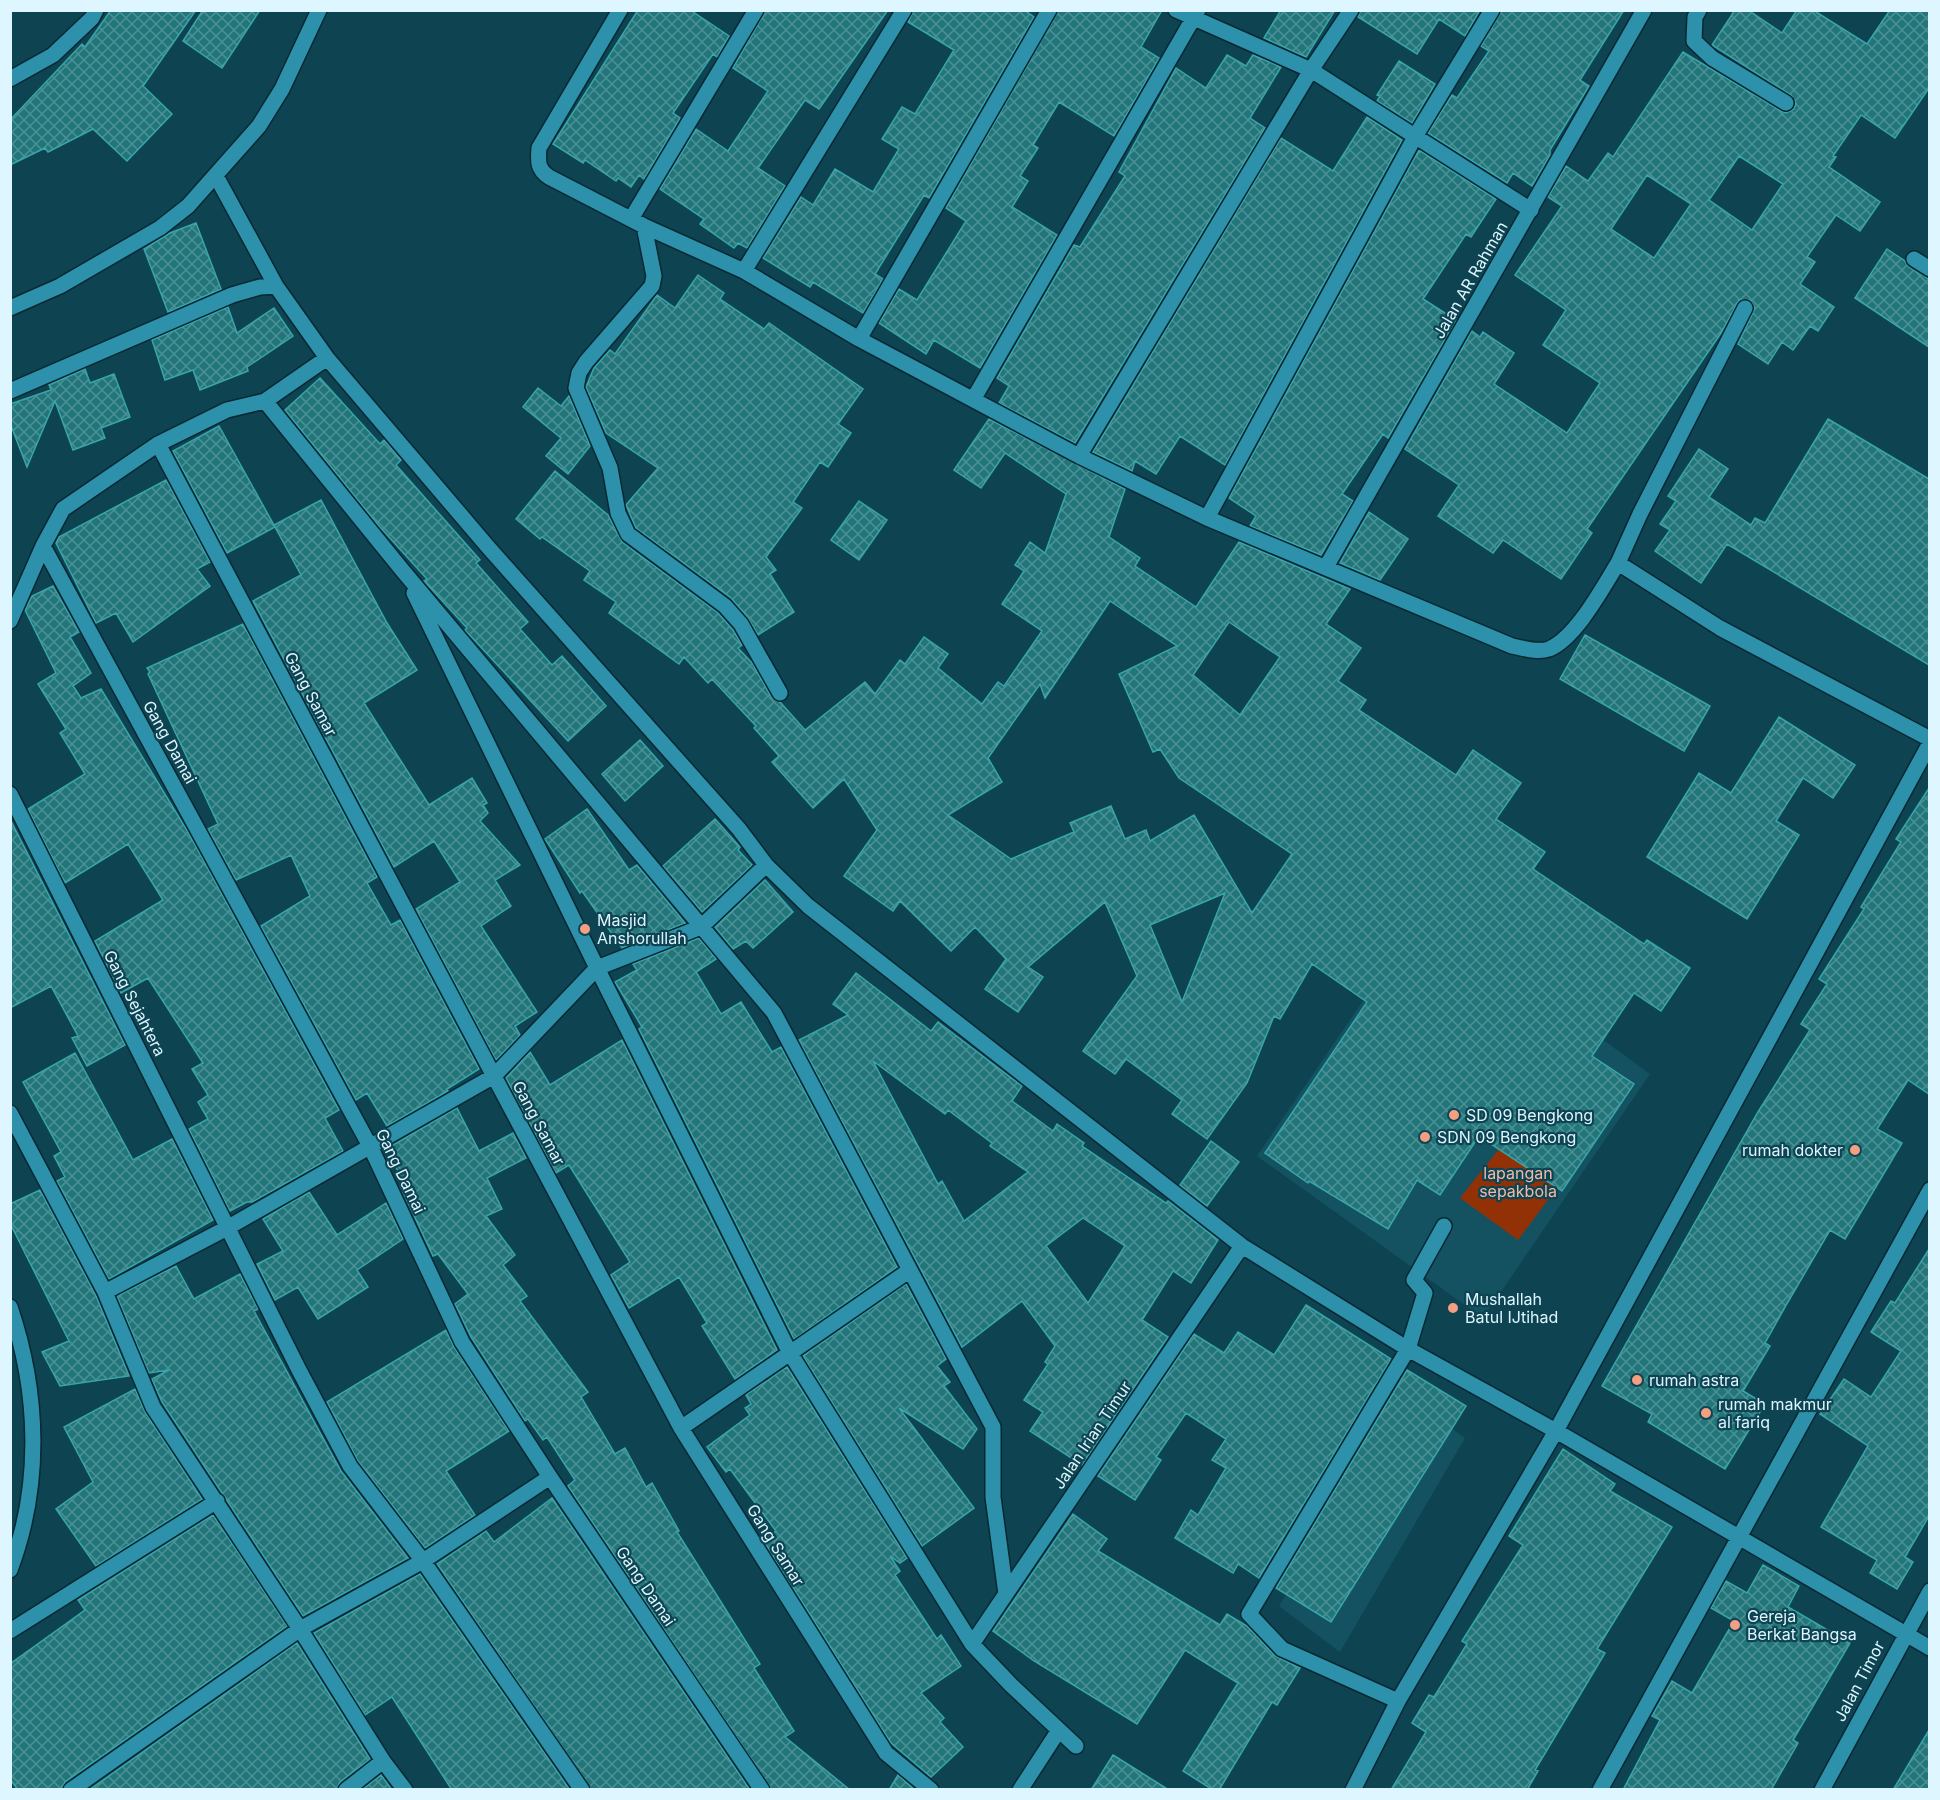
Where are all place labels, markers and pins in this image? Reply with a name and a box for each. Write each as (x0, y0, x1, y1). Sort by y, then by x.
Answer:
place label: Masjid Anshorullah (597, 910, 687, 948)
marker: Masjid Anshorullah (578, 922, 592, 936)
place label: SD 09 Bengkong (1466, 1105, 1593, 1125)
marker: SD 09 Bengkong (1447, 1108, 1461, 1122)
place label: SDN 09 Bengkong (1437, 1127, 1576, 1147)
marker: SDN 09 Bengkong (1418, 1130, 1432, 1144)
place label: rumah dokter (1742, 1140, 1843, 1160)
marker: rumah dokter (1848, 1143, 1862, 1157)
place label: Mushallah Batul IJtihad (1465, 1289, 1558, 1327)
marker: Mushallah Batul IJtihad (1446, 1301, 1460, 1315)
place label: rumah astra (1649, 1370, 1739, 1390)
marker: rumah astra (1630, 1373, 1644, 1387)
place label: rumah makmur al fariq (1718, 1394, 1832, 1432)
marker: rumah makmur al fariq (1699, 1406, 1713, 1420)
place label: Gereja Berkat Bangsa (1747, 1606, 1857, 1644)
marker: Gereja Berkat Bangsa (1728, 1618, 1742, 1632)

